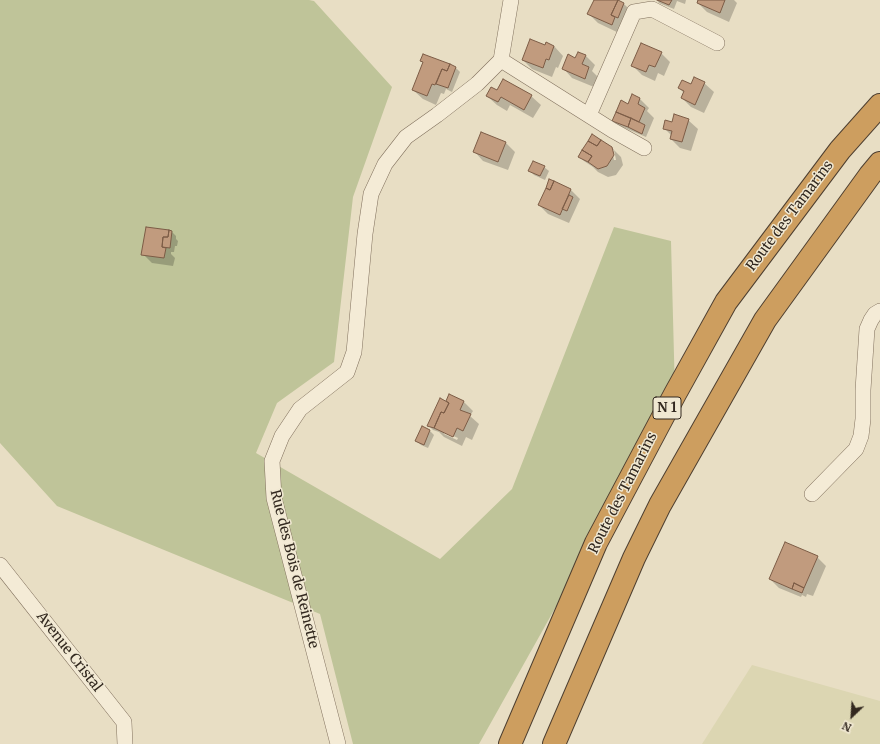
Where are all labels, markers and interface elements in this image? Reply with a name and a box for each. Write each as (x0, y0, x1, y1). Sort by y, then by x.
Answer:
street label: Route des Tamarins (743, 158, 837, 274)
road number: N 1 (653, 397, 681, 419)
street label: Route des Tamarins (585, 430, 661, 556)
street label: Rue des Bois de Reinette (266, 488, 322, 650)
street label: Avenue Cristal (33, 609, 105, 695)
north arrow (832, 696, 872, 736)
text: N (840, 719, 854, 735)

